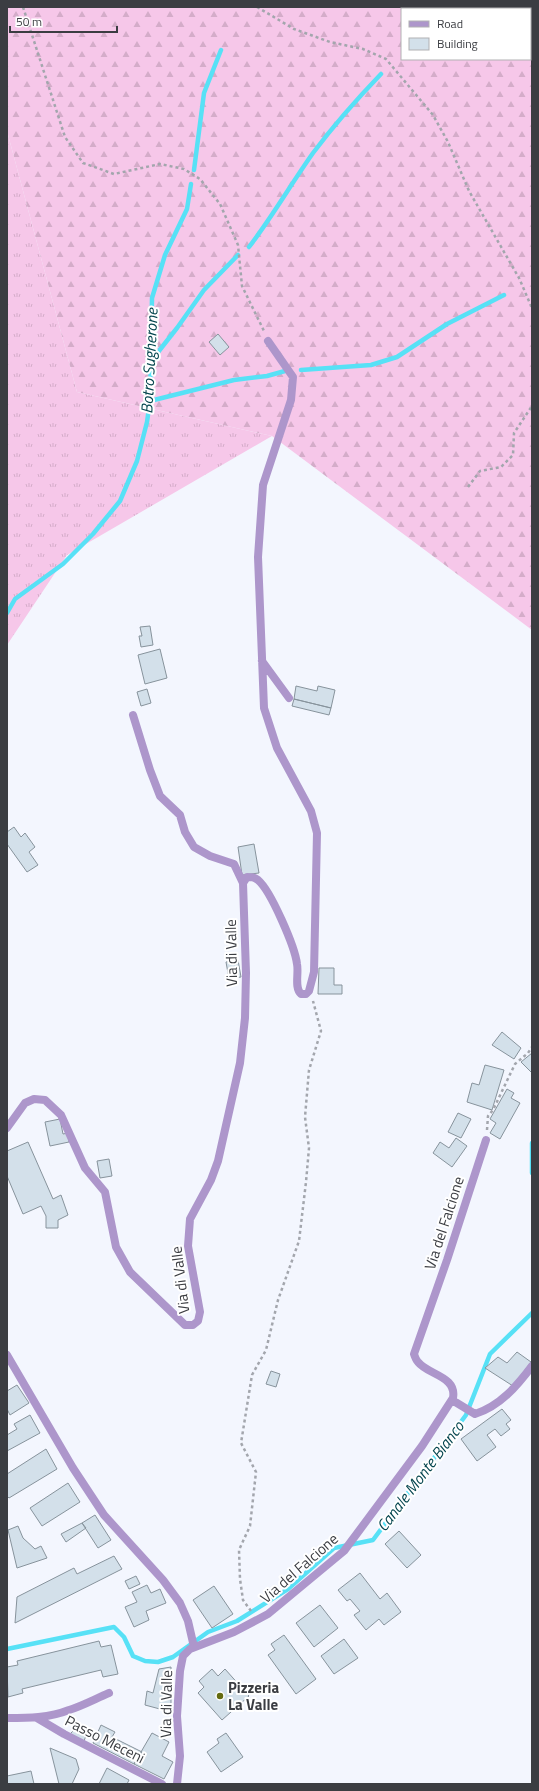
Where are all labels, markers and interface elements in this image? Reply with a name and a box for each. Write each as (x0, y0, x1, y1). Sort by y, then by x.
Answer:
scale bar (10, 8, 117, 34)
legend (401, 8, 531, 60)
text: 50 m (16, 12, 42, 31)
text: Road (437, 14, 463, 33)
text: Building (437, 34, 478, 53)
water label: Botro Sugherone (134, 306, 164, 414)
street label: Via di Valle (219, 919, 243, 987)
street label: Via del Falcione (418, 1173, 470, 1273)
street label: Via di Valle (164, 1245, 196, 1315)
water label: Canale Monte Bianco (370, 1415, 470, 1536)
street label: Via del Falcione (255, 1528, 343, 1608)
street label: Via di Valle (154, 1670, 178, 1738)
place label: Pizzeria La Valle (228, 1676, 279, 1716)
marker: Pizzeria La Valle (215, 1691, 225, 1701)
street label: Passo Meceni (61, 1709, 149, 1769)

